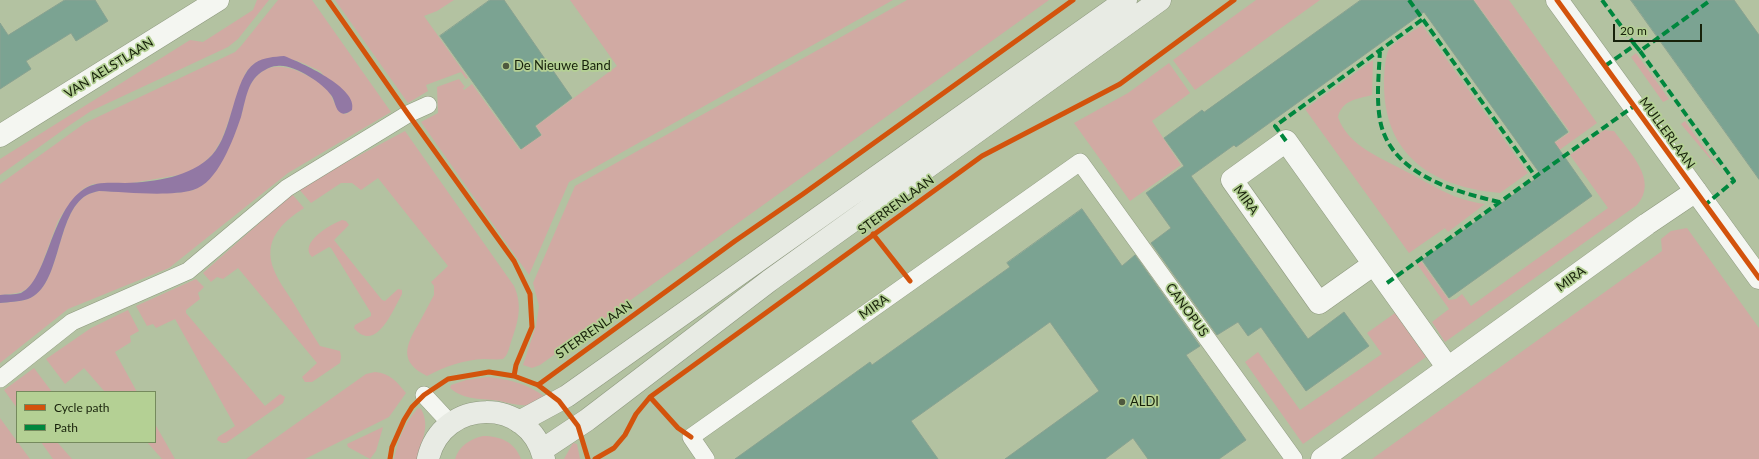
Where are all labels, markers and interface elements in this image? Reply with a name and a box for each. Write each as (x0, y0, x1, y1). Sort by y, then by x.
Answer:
scale bar (1615, 16, 1704, 42)
text: 20 m (1620, 23, 1647, 38)
street label: VAN AELSTLAAN (62, 34, 156, 102)
place label: De Nieuwe Band (514, 58, 611, 74)
marker: De Nieuwe Band (501, 61, 511, 71)
street label: MULLERLAAN (1636, 94, 1698, 172)
street label: STERRENLAAN (855, 172, 937, 238)
street label: MIRA (1230, 182, 1262, 218)
street label: MIRA (1553, 263, 1589, 295)
street label: CANOPUS (1162, 280, 1212, 340)
street label: MIRA (856, 291, 892, 323)
street label: STERRENLAAN (553, 298, 635, 362)
legend (16, 391, 156, 443)
place label: ALDI (1130, 394, 1159, 410)
marker: ALDI (1117, 397, 1127, 407)
text: Cycle path (54, 400, 109, 415)
text: Path (54, 420, 78, 435)

